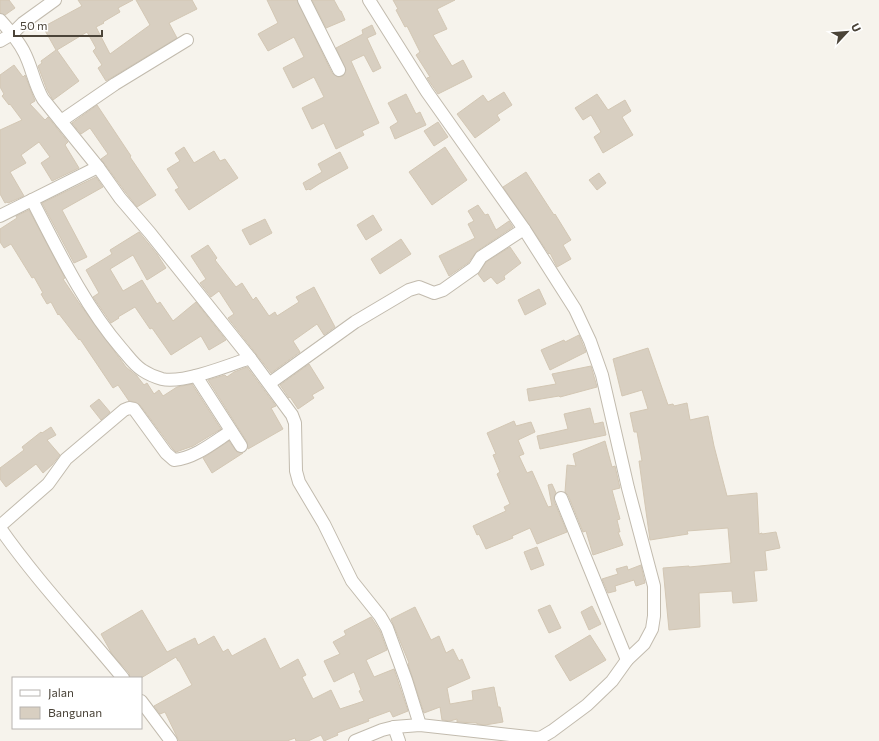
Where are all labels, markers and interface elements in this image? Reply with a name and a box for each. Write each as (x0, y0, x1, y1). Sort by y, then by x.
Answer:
scale bar (14, 12, 102, 38)
north arrow (827, 12, 867, 52)
text: 50 m (20, 18, 48, 32)
text: U (849, 21, 864, 34)
legend (12, 677, 142, 729)
text: Jalan (48, 685, 74, 700)
text: Bangunan (48, 705, 102, 719)

